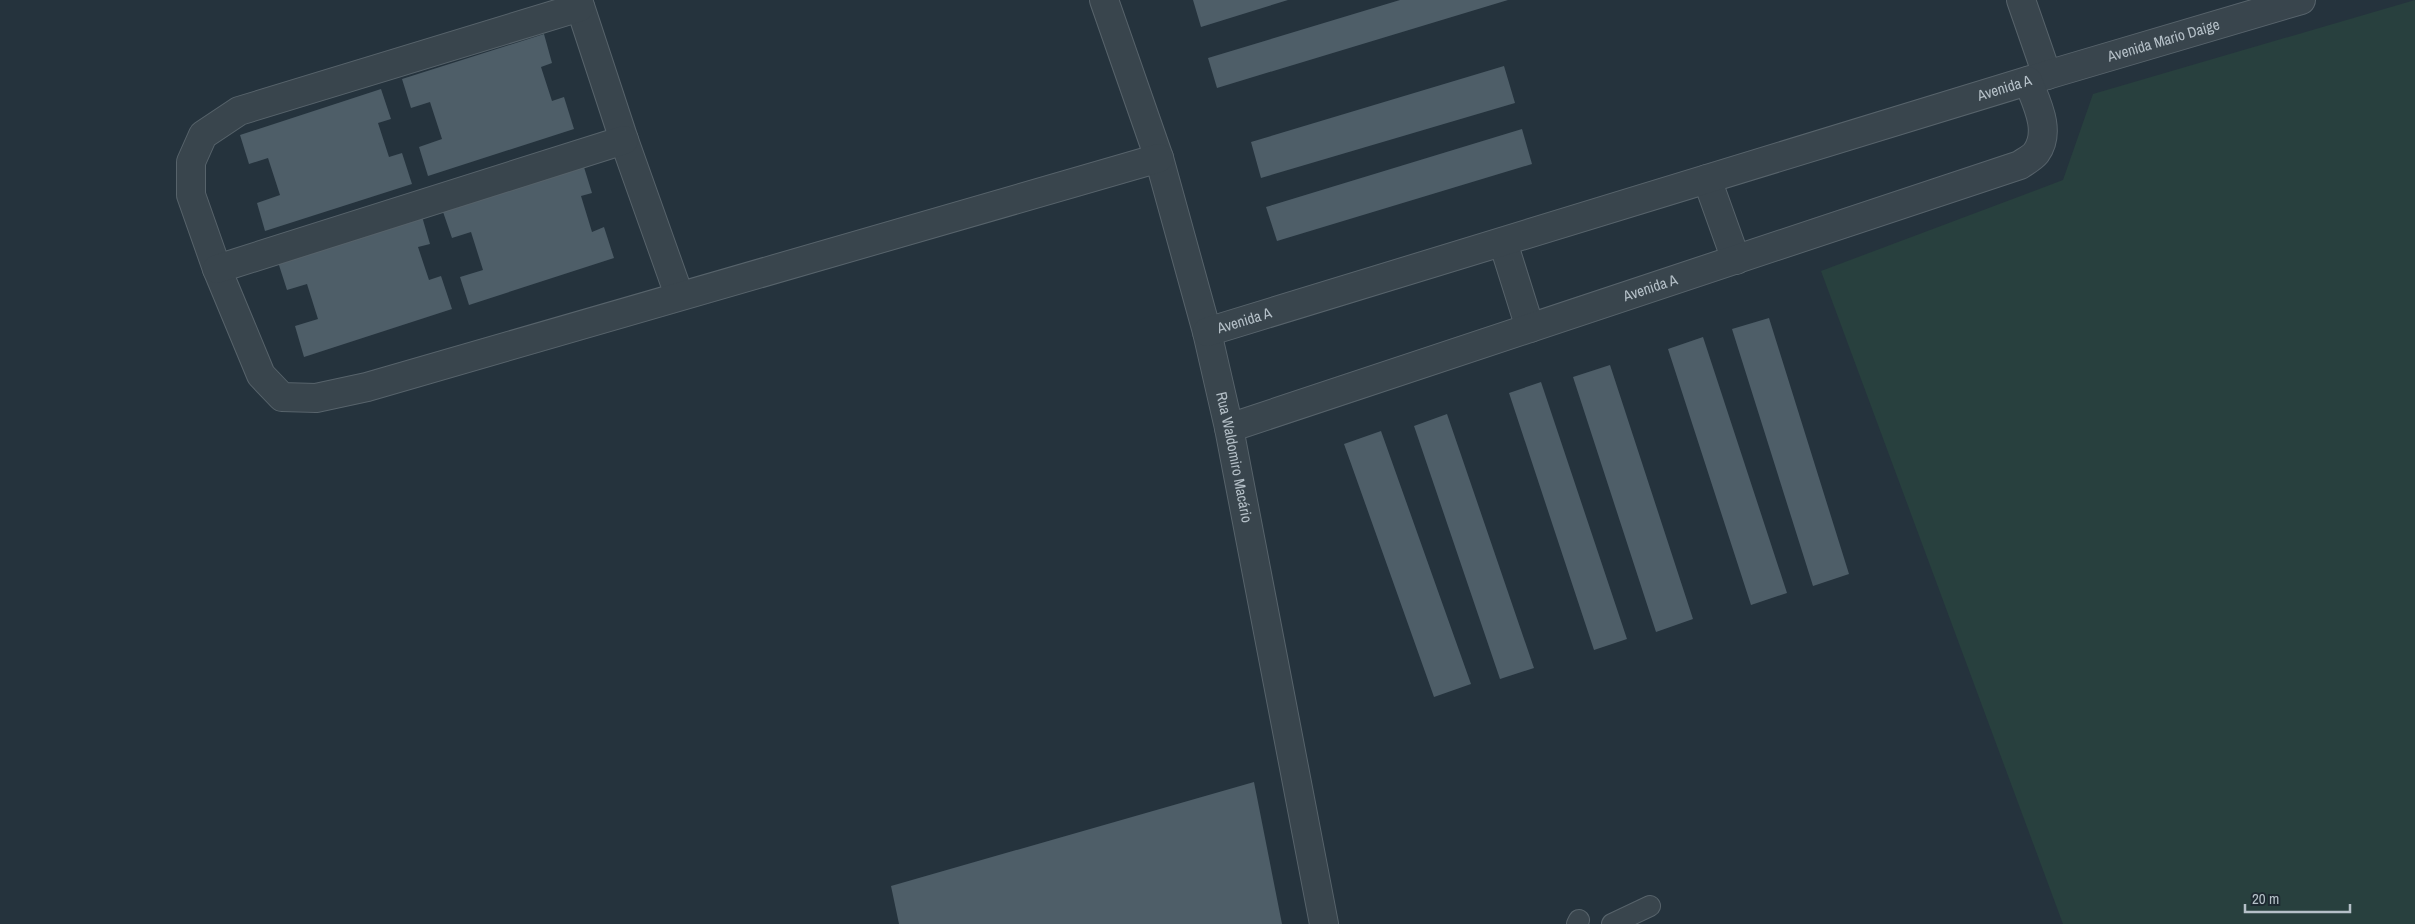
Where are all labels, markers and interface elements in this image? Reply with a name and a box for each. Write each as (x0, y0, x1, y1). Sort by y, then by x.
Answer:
street label: Avenida Mario Daige (2104, 14, 2222, 67)
street label: Avenida A (1974, 69, 2035, 106)
street label: Avenida A (1619, 268, 1681, 307)
street label: Avenida A (1213, 302, 1275, 339)
street label: Rua Waldomiro Macário (1211, 390, 1258, 525)
scale bar (2245, 882, 2350, 914)
text: 20 m (2252, 888, 2279, 909)

